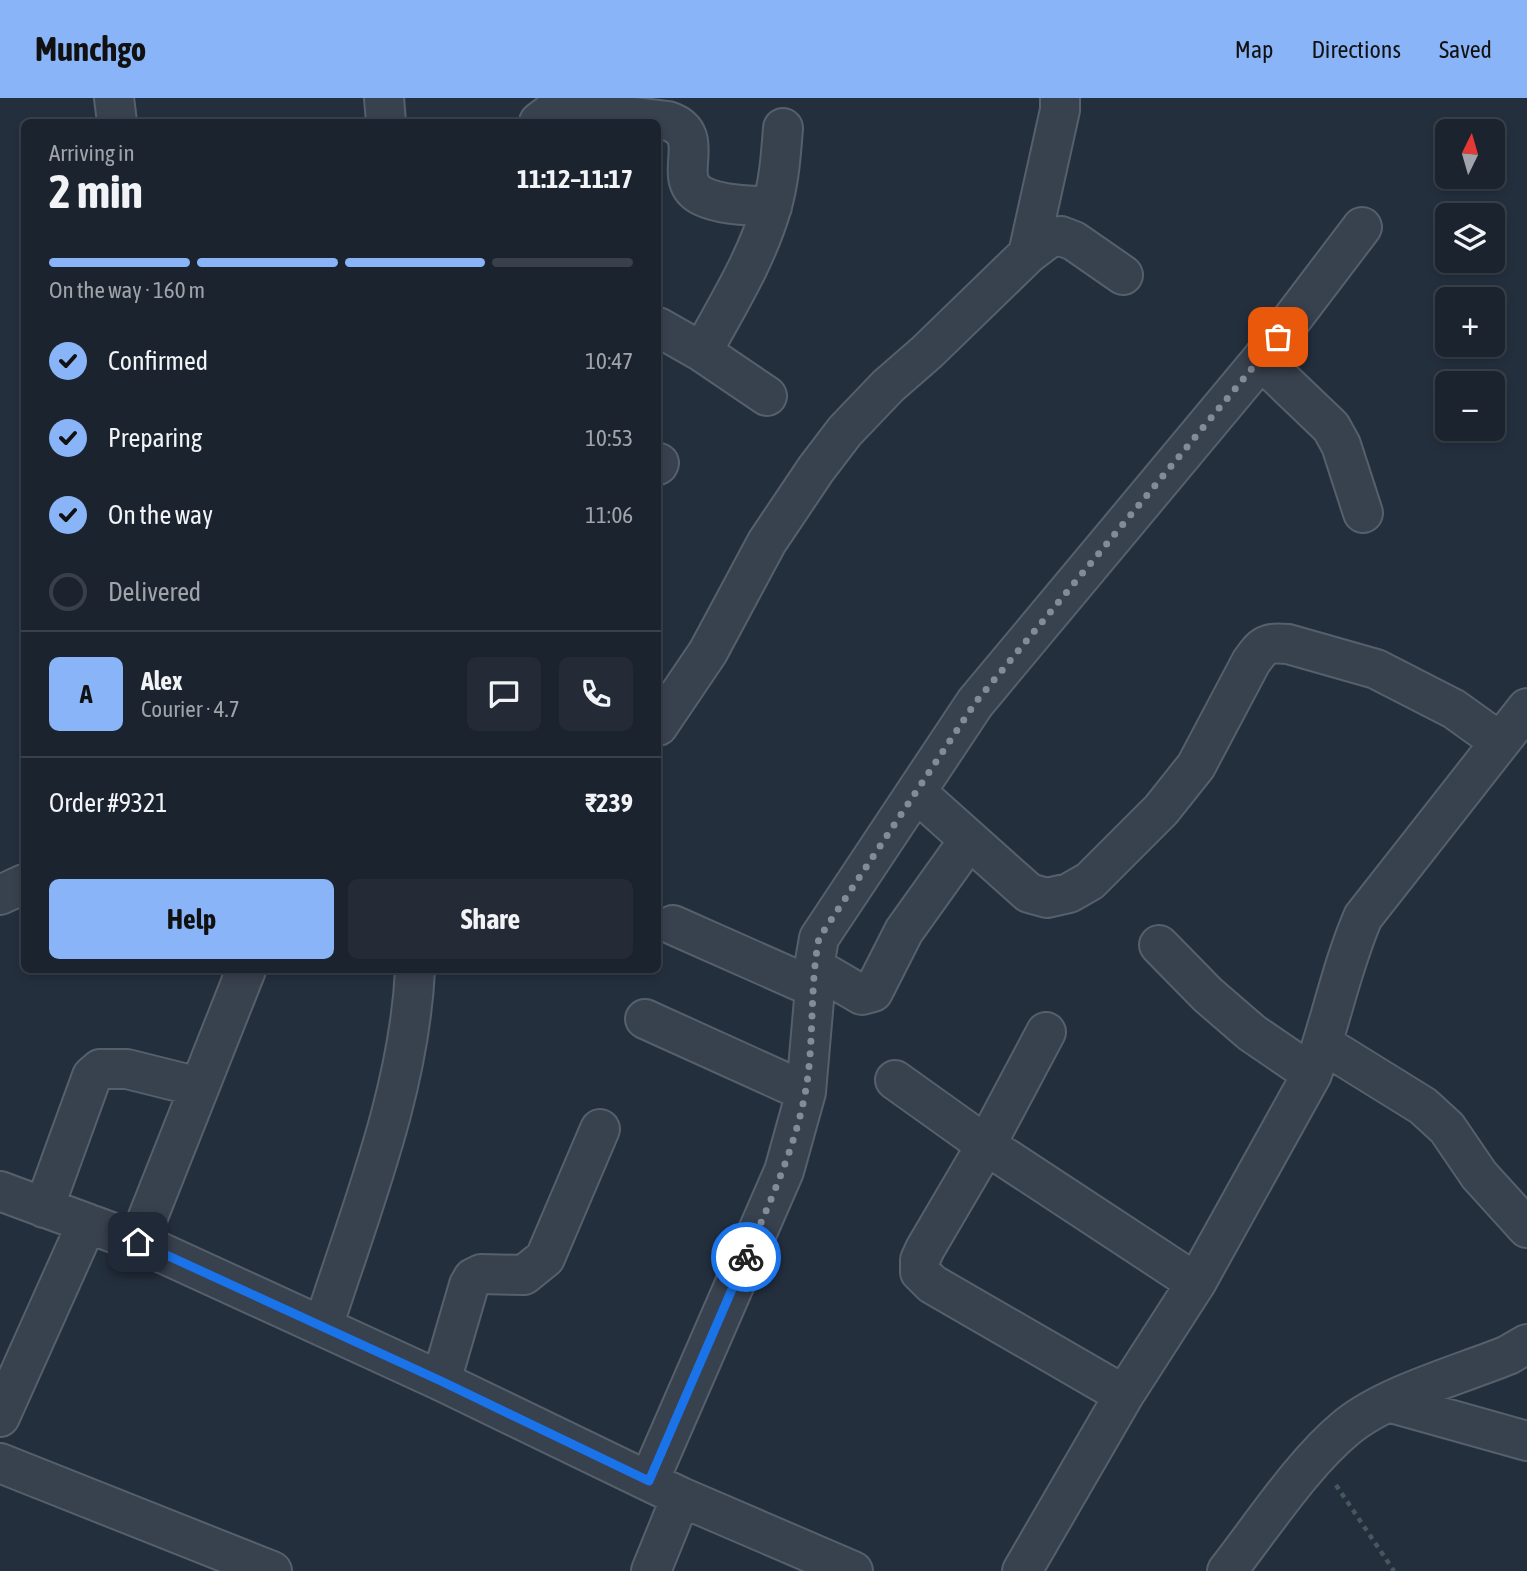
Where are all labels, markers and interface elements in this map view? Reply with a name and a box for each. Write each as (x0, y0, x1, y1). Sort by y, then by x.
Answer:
text: Munchgo (35, 30, 146, 68)
text: Map (1235, 36, 1273, 63)
text: Directions (1311, 36, 1401, 63)
text: Saved (1439, 36, 1492, 63)
north arrow (1435, 119, 1505, 189)
map controls (1435, 119, 1505, 441)
text: Arriving in (49, 140, 135, 166)
text: 11:12–11:17 (517, 164, 633, 194)
text: 2 min (49, 165, 143, 218)
button: layers (1435, 203, 1505, 273)
text: On the way · 160 m (49, 277, 205, 303)
button: + (1435, 287, 1505, 357)
pin (1248, 307, 1308, 367)
icon: bag (1259, 318, 1297, 356)
icon: check (49, 342, 87, 380)
text: Confirmed (108, 346, 208, 376)
text: 10:47 (585, 348, 633, 374)
button: − (1435, 371, 1505, 441)
icon: check (49, 419, 87, 457)
text: Preparing (108, 423, 202, 453)
text: 10:53 (585, 425, 633, 451)
icon: check (49, 496, 87, 534)
text: On the way (108, 500, 213, 530)
text: 11:06 (585, 502, 633, 528)
text: Delivered (108, 577, 201, 607)
button: chat (467, 657, 541, 731)
button: phone (559, 657, 633, 731)
text: Alex (141, 666, 182, 696)
text: A (80, 679, 92, 709)
text: Courier · 4.7 (141, 696, 240, 722)
text: Order #9321 (49, 788, 168, 818)
text: ₹239 (585, 788, 633, 818)
button: Help (49, 879, 334, 959)
button: Share (348, 879, 633, 959)
pin (108, 1212, 168, 1272)
courier (711, 1222, 781, 1292)
icon: home (119, 1223, 157, 1261)
icon: bike (727, 1238, 765, 1276)

